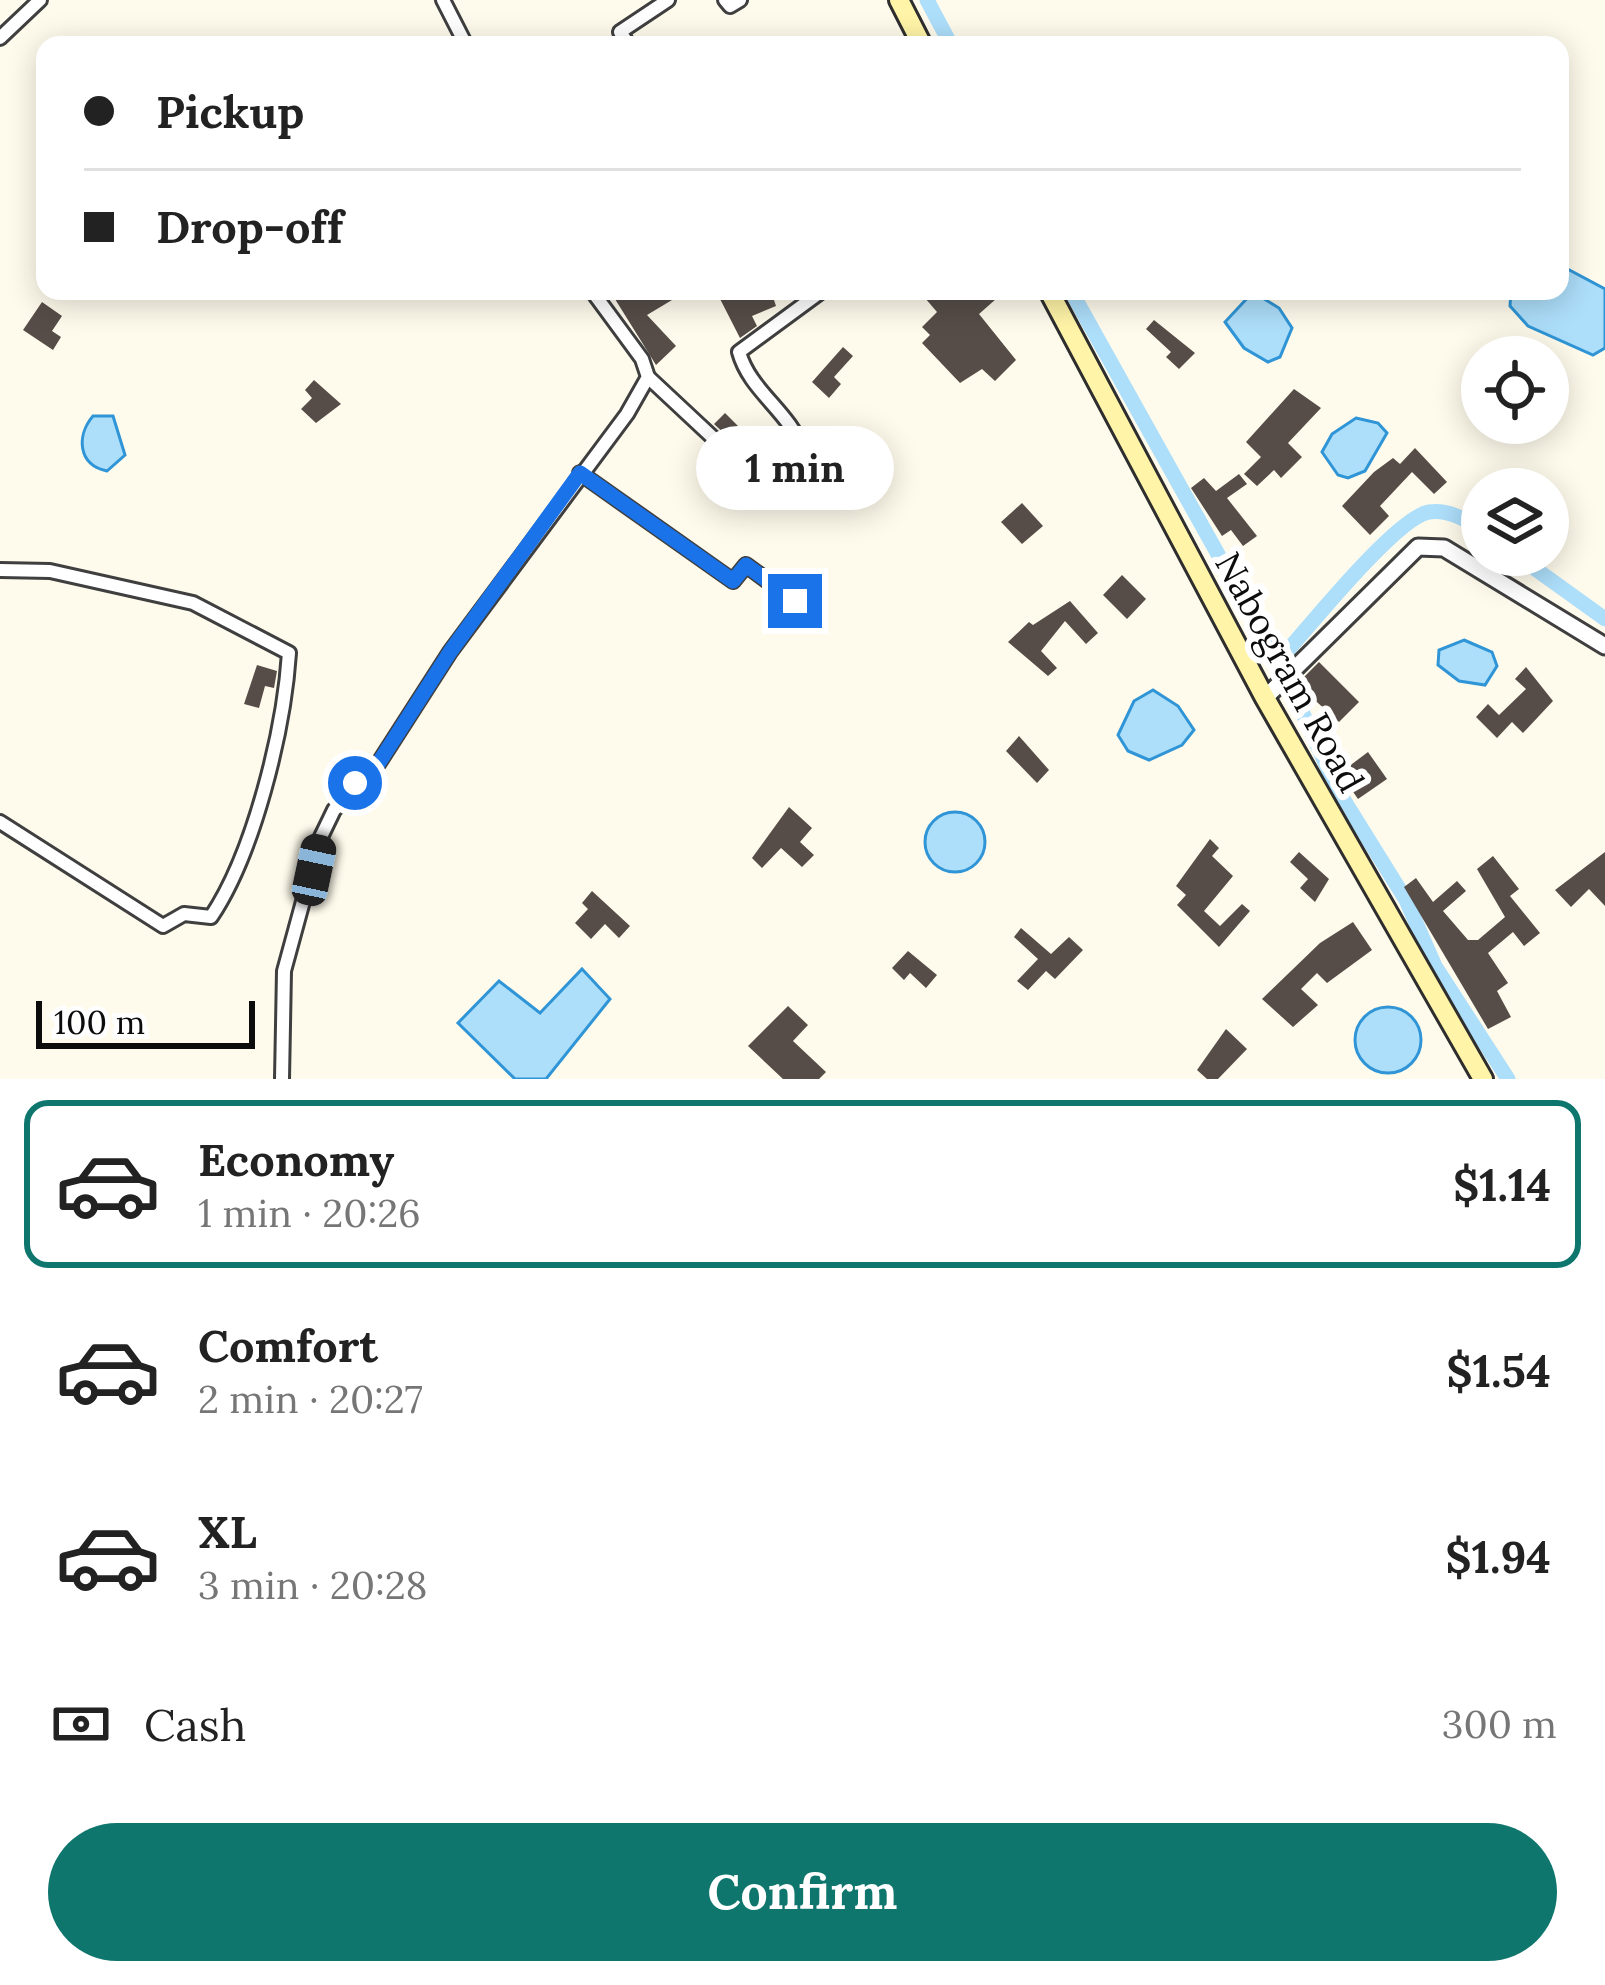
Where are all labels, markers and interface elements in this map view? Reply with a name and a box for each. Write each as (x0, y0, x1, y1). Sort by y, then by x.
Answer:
text: Pickup (156, 83, 304, 140)
text: Drop-off (156, 198, 343, 255)
map controls (1461, 336, 1569, 576)
button: locate (1461, 336, 1569, 444)
callout: 1 min (696, 427, 894, 511)
text: 1 min (745, 443, 845, 493)
button: layers (1461, 468, 1569, 576)
street label: Nabogram Road (1205, 544, 1375, 800)
route end (768, 574, 822, 628)
route start (328, 756, 382, 810)
car (289, 831, 339, 909)
scale bar (36, 995, 255, 1048)
text: 100 m (54, 1001, 145, 1043)
icon: car (54, 1130, 162, 1238)
text: Economy (198, 1131, 394, 1188)
text: $1.14 (1453, 1156, 1551, 1213)
text: 1 min · 20:26 (198, 1188, 421, 1238)
icon: car (54, 1316, 162, 1424)
text: Comfort (198, 1317, 378, 1374)
text: $1.54 (1446, 1342, 1551, 1399)
text: 2 min · 20:27 (198, 1374, 423, 1424)
icon: car (54, 1502, 162, 1610)
text: XL (198, 1503, 257, 1560)
text: $1.94 (1445, 1528, 1551, 1585)
text: 3 min · 20:28 (198, 1560, 428, 1610)
icon: cash (48, 1691, 114, 1757)
text: Cash (144, 1696, 246, 1753)
text: 300 m (1442, 1699, 1557, 1749)
button: Confirm (48, 1823, 1557, 1961)

